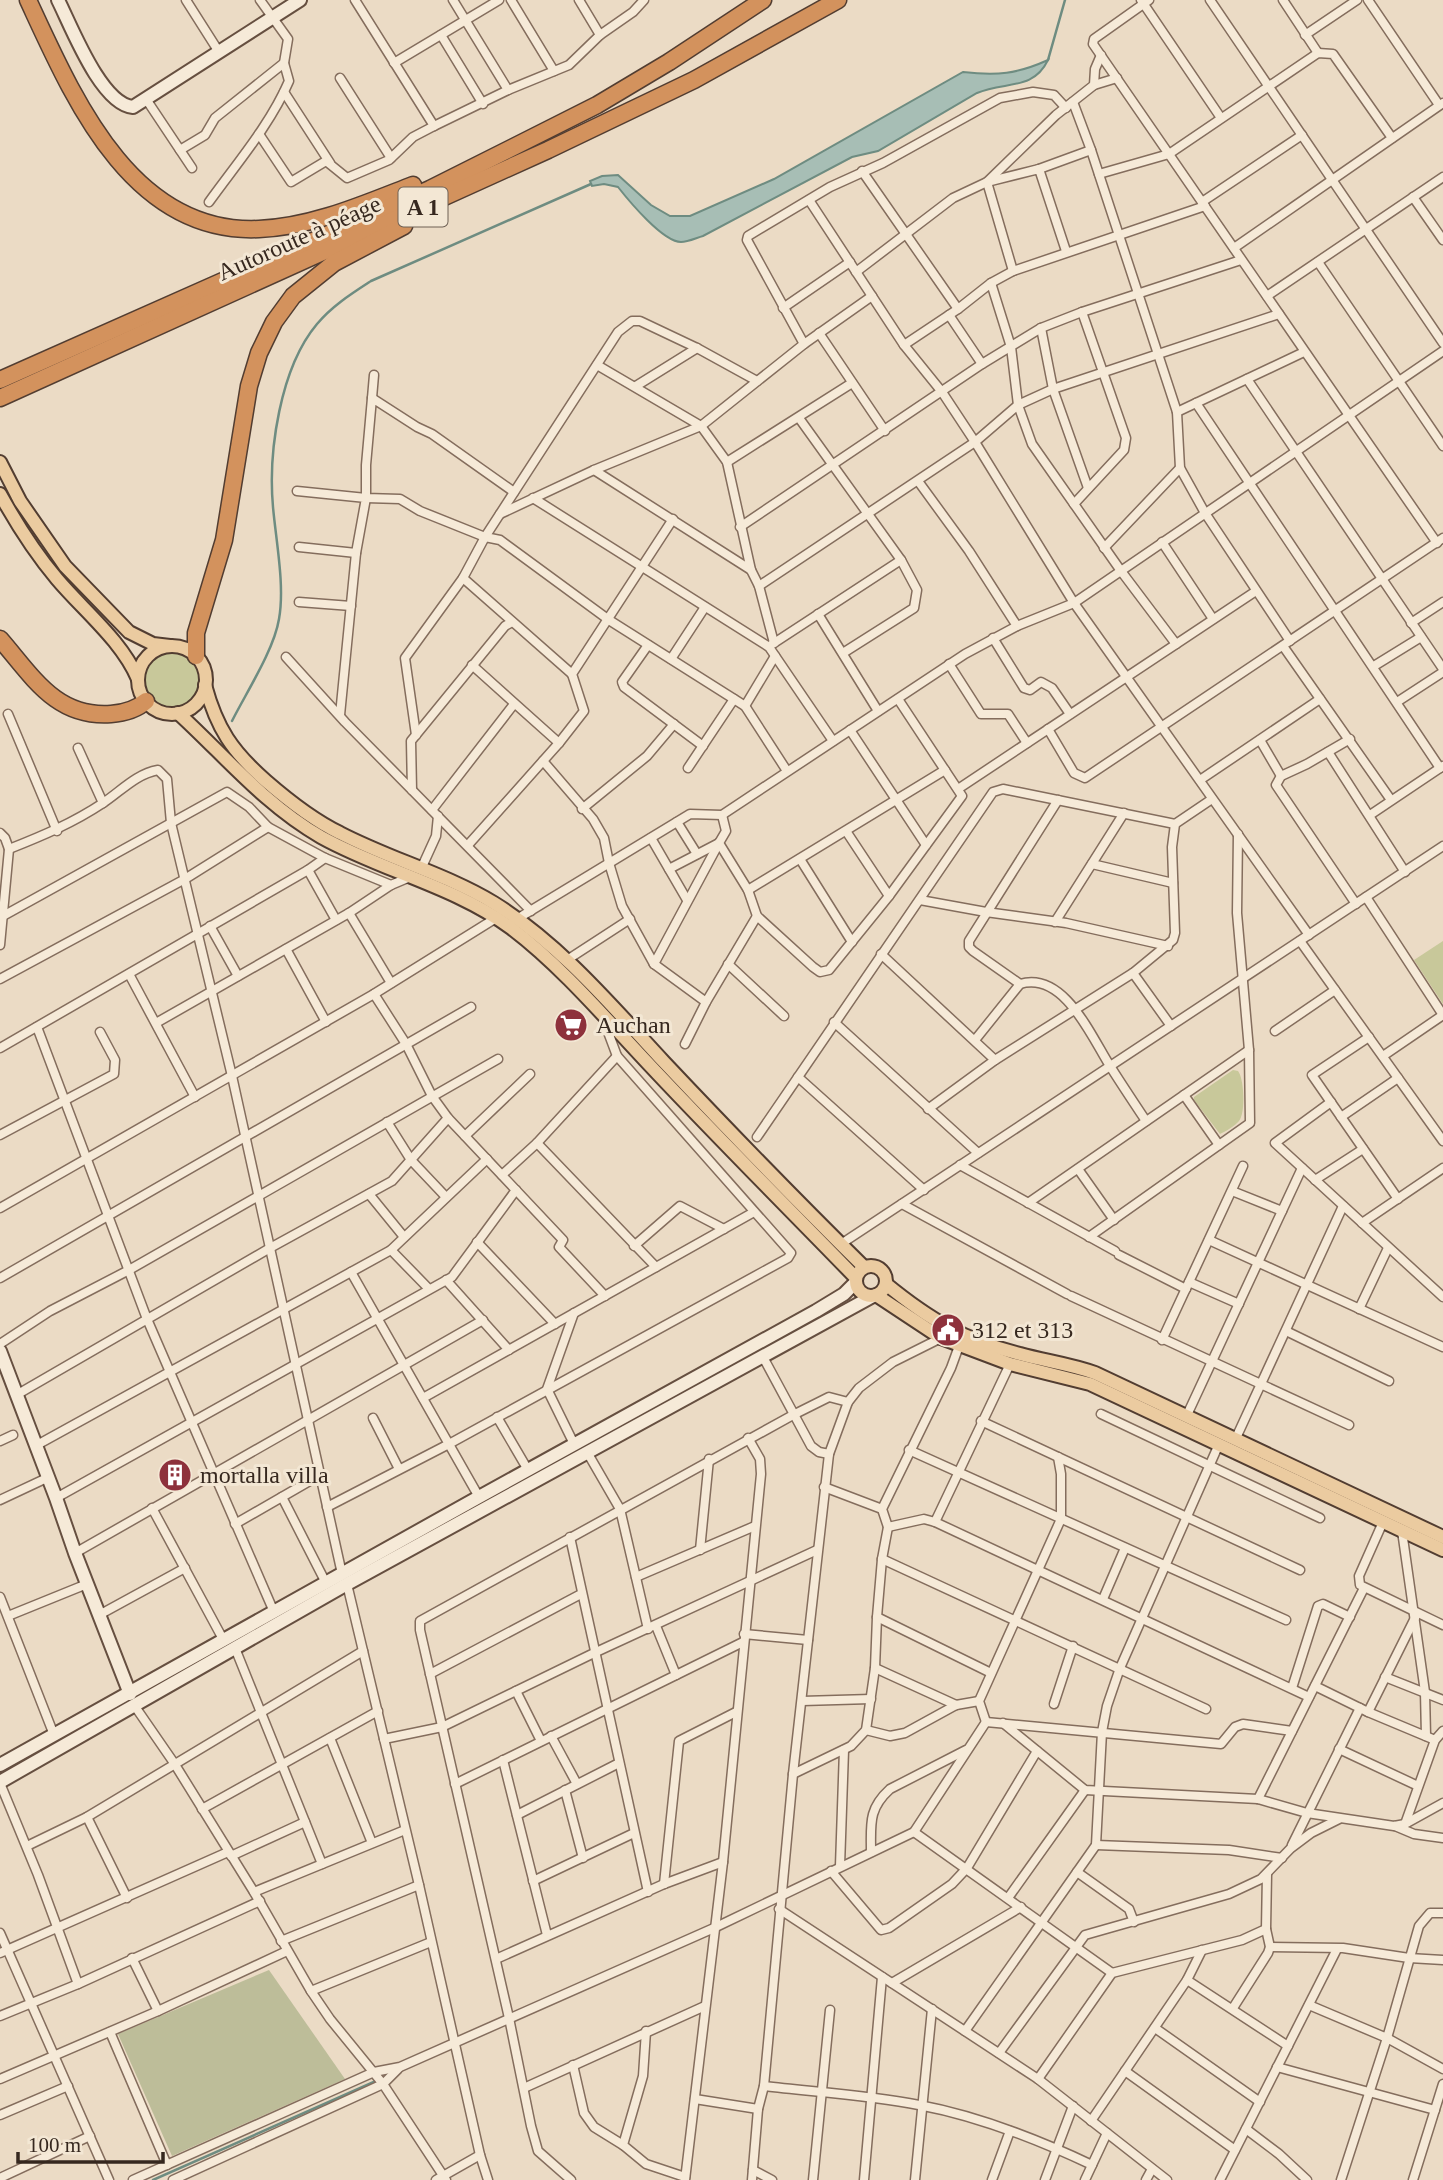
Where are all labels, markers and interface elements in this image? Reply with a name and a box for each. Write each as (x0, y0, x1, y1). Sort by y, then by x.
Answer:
road number: A 1 (398, 188, 448, 227)
street label: Autoroute à péage (213, 190, 385, 286)
supermarket icon: Auchan (552, 1006, 590, 1044)
place label: Auchan (596, 1012, 671, 1038)
public building icon: 312 et 313 (929, 1311, 967, 1349)
place label: 312 et 313 (972, 1317, 1073, 1343)
building icon: mortalla villa (156, 1456, 194, 1494)
place label: mortalla villa (200, 1462, 329, 1488)
scale bar (18, 2120, 163, 2164)
text: 100 m (28, 2133, 81, 2157)

